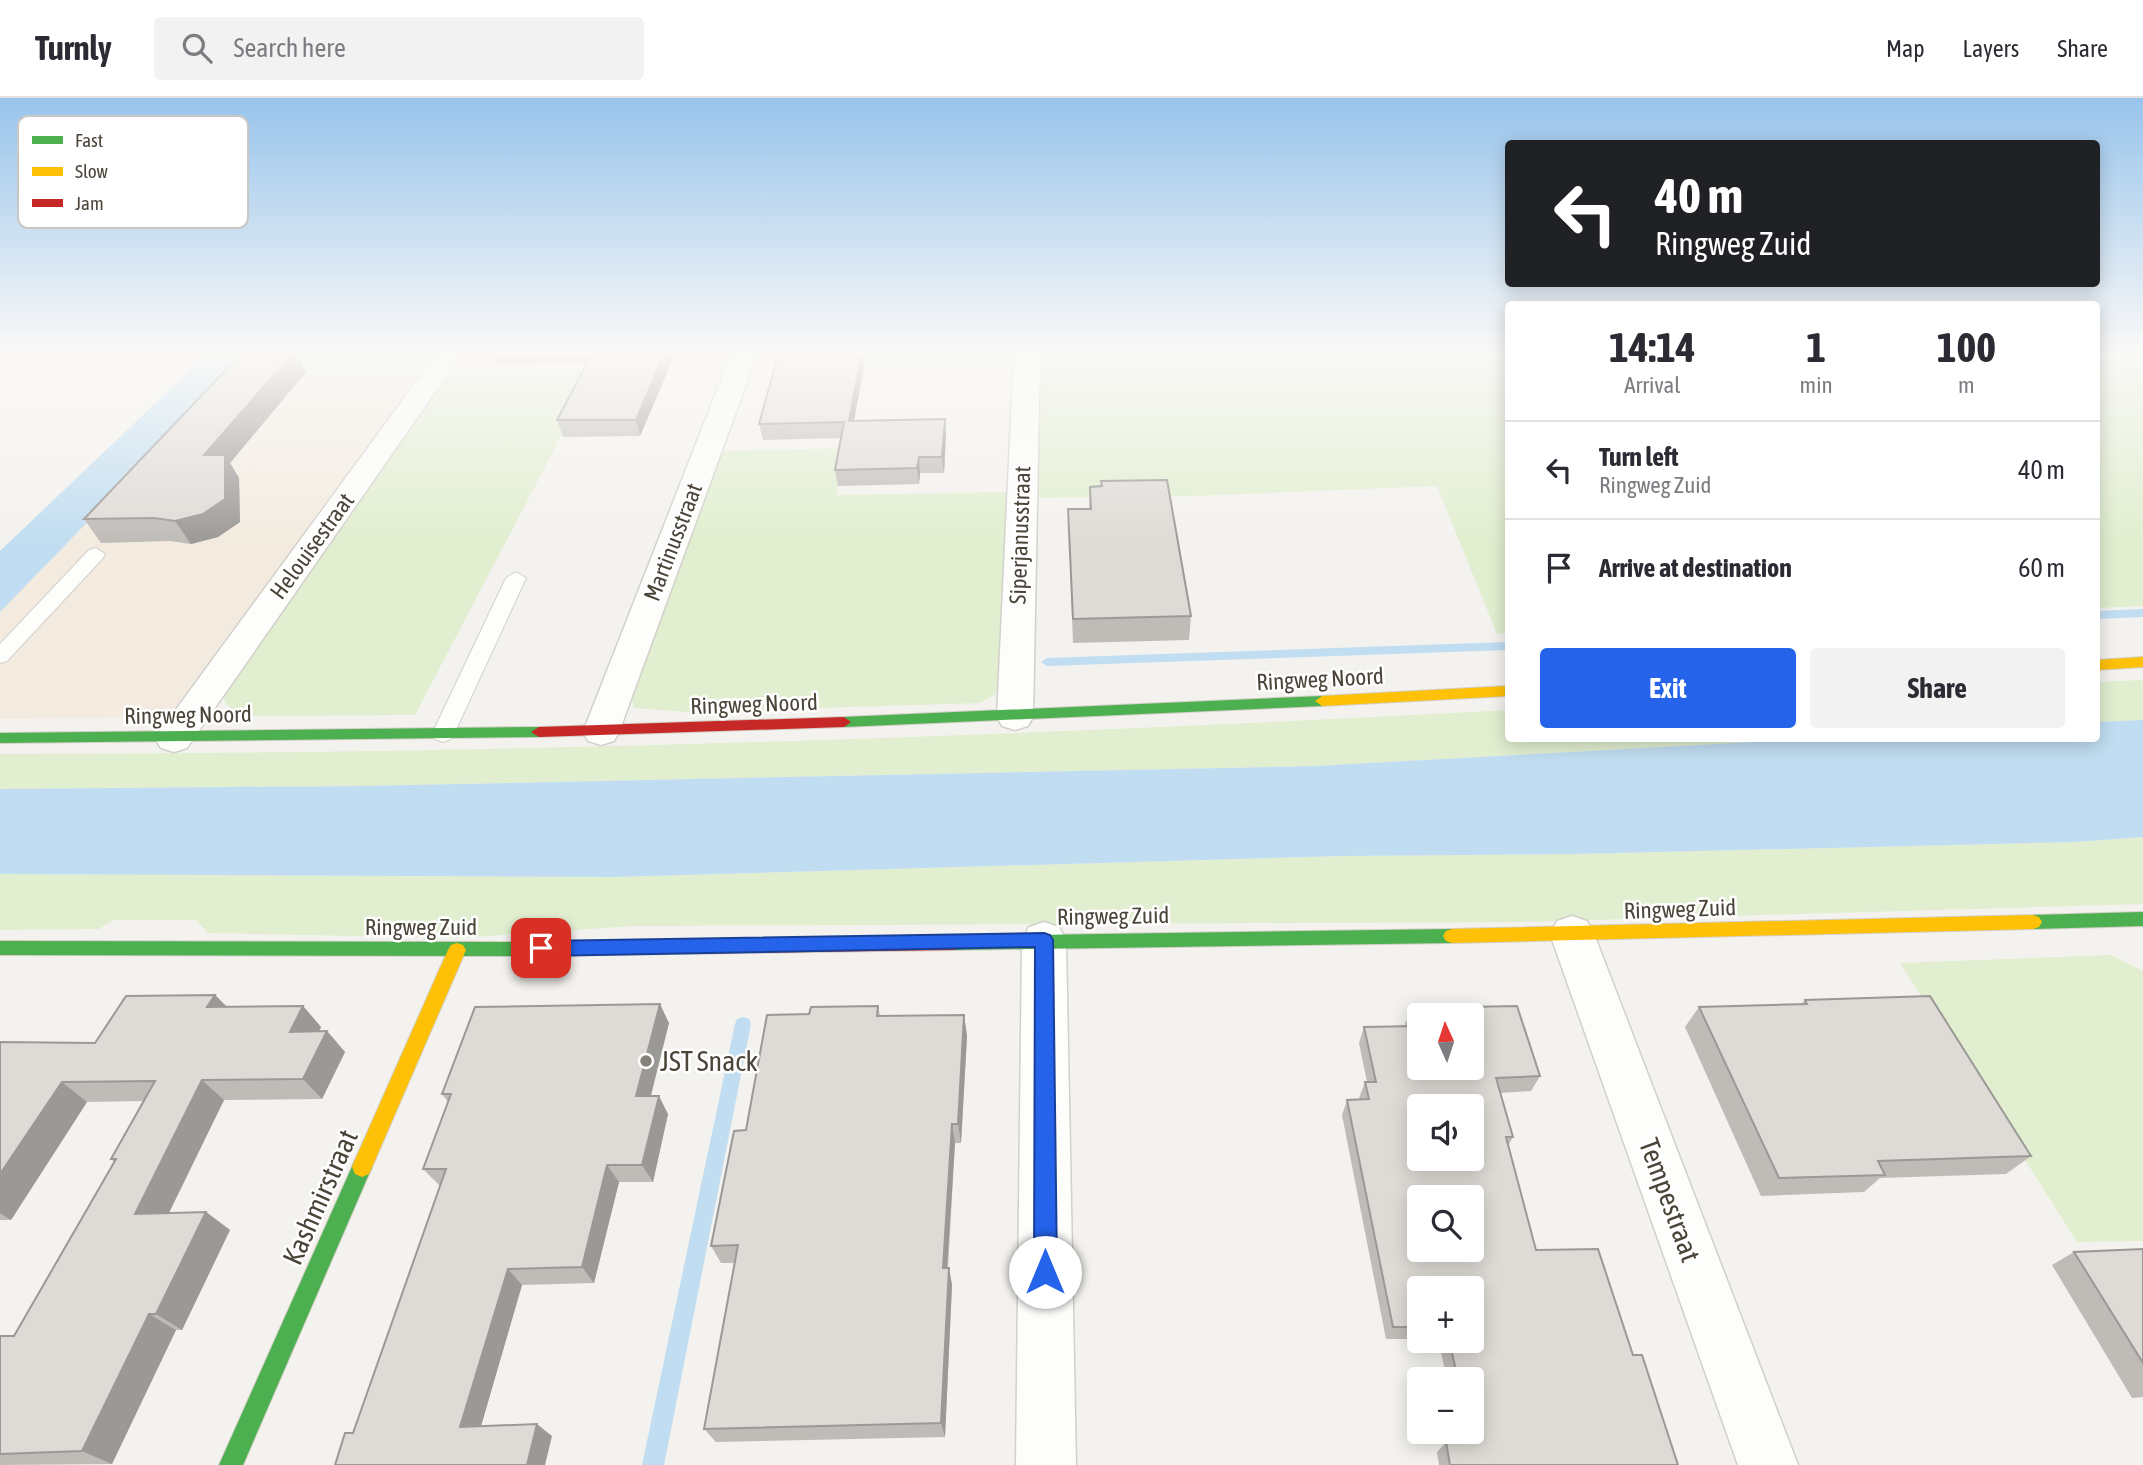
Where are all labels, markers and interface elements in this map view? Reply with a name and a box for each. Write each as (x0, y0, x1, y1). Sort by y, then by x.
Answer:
search box (154, 17, 644, 80)
text: Turnly (35, 29, 112, 67)
icon: search (178, 29, 216, 67)
text: Search here (234, 33, 346, 63)
text: Map (1886, 35, 1925, 62)
text: Layers (1963, 35, 2019, 62)
text: Share (2057, 35, 2108, 62)
legend (18, 116, 248, 228)
text: Fast (75, 129, 103, 151)
text: Slow (75, 160, 109, 182)
text: 40 m (1655, 167, 1743, 223)
icon: left (1540, 168, 1631, 259)
text: Jam (75, 192, 104, 214)
text: Ringweg Zuid (1655, 225, 1811, 262)
text: 14:14 (1609, 323, 1696, 371)
text: 1 (1806, 323, 1826, 371)
text: 100 (1937, 323, 1996, 371)
text: Arrival (1624, 372, 1680, 398)
text: min (1800, 372, 1833, 398)
text: m (1958, 372, 1975, 398)
text: Turn left (1599, 442, 1679, 472)
icon: left (1540, 451, 1578, 489)
text: 40 m (2018, 455, 2065, 485)
street label: Siperjanusstraat (1005, 465, 1035, 605)
text: Ringweg Zuid (1599, 472, 1711, 498)
street label: Martinusstraat (639, 479, 707, 605)
street label: Helouisestraat (265, 488, 359, 604)
icon: arrive (1540, 549, 1578, 587)
text: Arrive at destination (1599, 553, 1792, 583)
text: 60 m (2018, 553, 2065, 583)
button: Exit (1540, 648, 1796, 728)
button: Share (1810, 648, 2065, 728)
street label: Ringweg Noord (1256, 663, 1384, 695)
street label: Ringweg Noord (690, 689, 818, 719)
street label: Ringweg Noord (124, 701, 252, 729)
street label: Ringweg Zuid (1623, 894, 1737, 924)
street label: Ringweg Zuid (1057, 902, 1169, 930)
street label: Ringweg Zuid (365, 914, 477, 940)
pin (511, 918, 571, 978)
icon: arrive (522, 929, 560, 967)
north arrow (1407, 1003, 1484, 1080)
map controls (1407, 1003, 1484, 1444)
place label: JST Snack (660, 1045, 758, 1077)
marker: JST Snack (638, 1053, 654, 1069)
button: sound (1407, 1094, 1484, 1171)
street label: Kashmirstraat (276, 1125, 364, 1269)
street label: Tempestraat (1633, 1134, 1707, 1266)
button: search (1407, 1185, 1484, 1262)
position arrow (1008, 1235, 1082, 1309)
button: + (1407, 1276, 1484, 1353)
button: − (1407, 1367, 1484, 1444)

